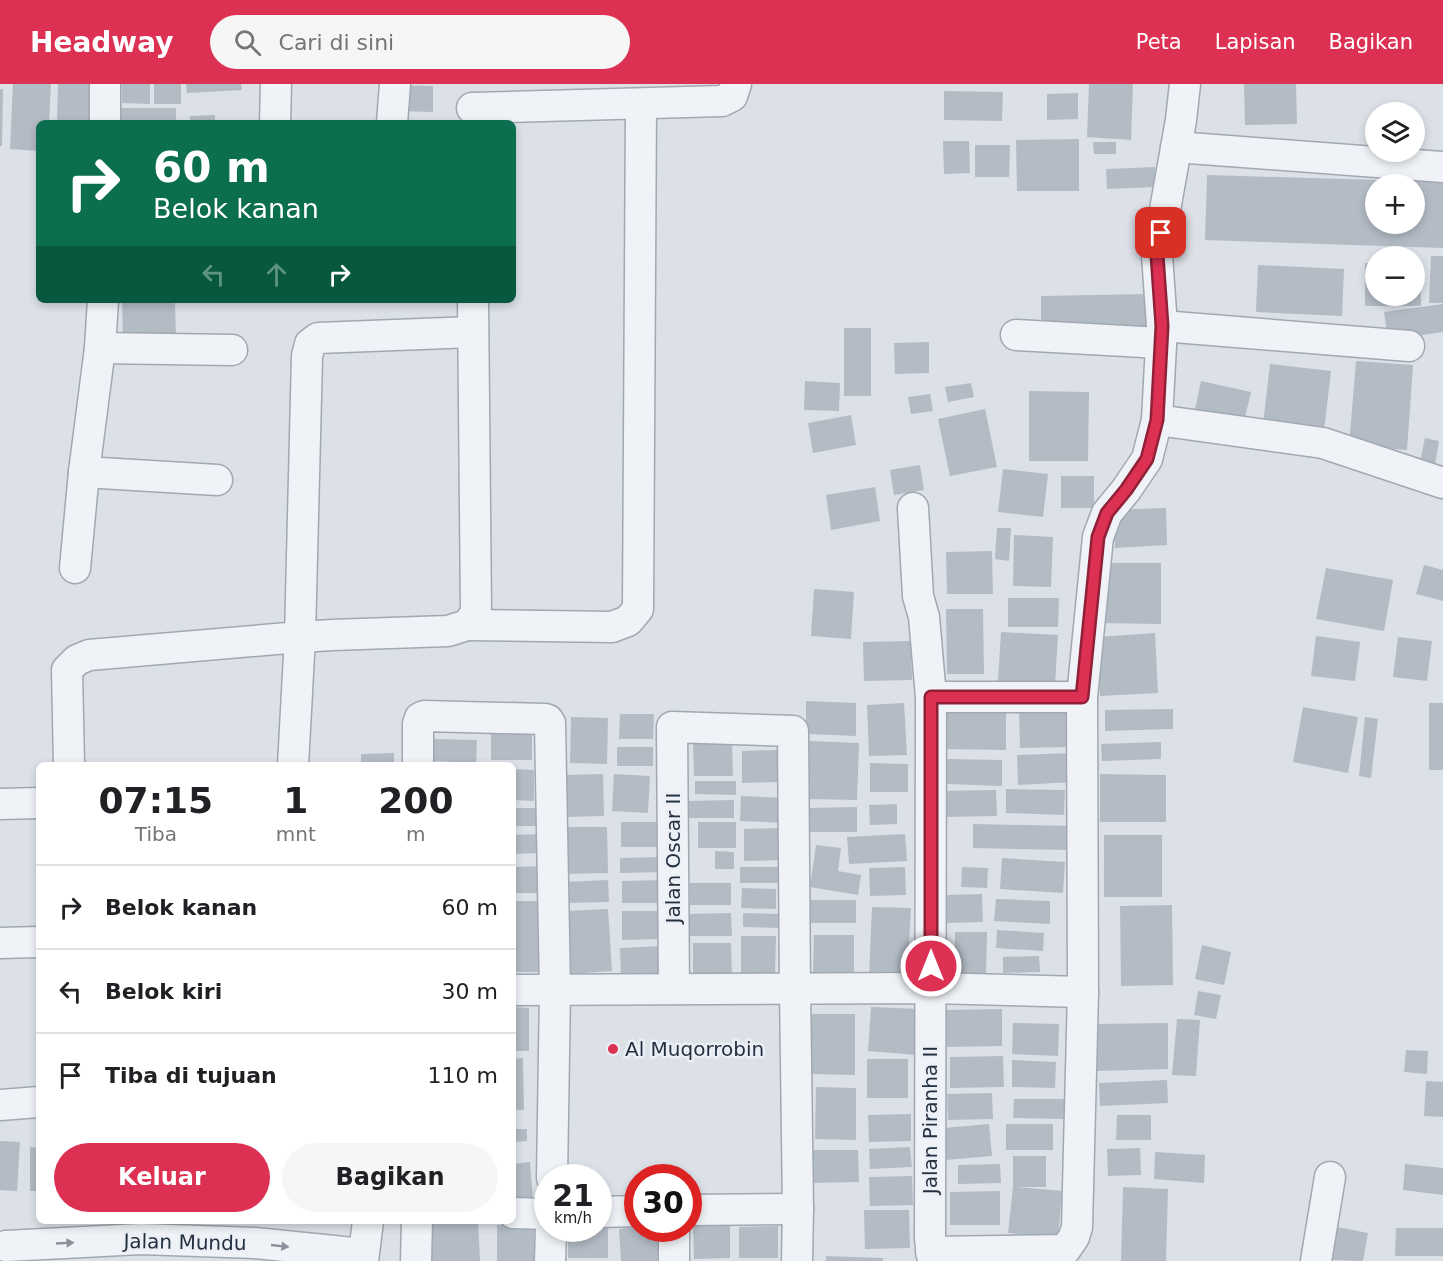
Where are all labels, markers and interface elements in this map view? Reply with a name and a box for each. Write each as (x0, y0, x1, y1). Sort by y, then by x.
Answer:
search box (210, 15, 630, 69)
text: Headway (30, 26, 174, 59)
icon: search (231, 26, 264, 59)
text: Cari di sini (279, 30, 394, 55)
text: Peta (1136, 30, 1182, 54)
text: Lapisan (1215, 30, 1296, 54)
text: Bagikan (1329, 30, 1413, 54)
map controls (1365, 102, 1425, 306)
button: layers (1365, 102, 1425, 162)
text: 60 m (153, 143, 270, 192)
icon: right (54, 144, 132, 222)
button: + (1365, 174, 1425, 234)
text: Belok kanan (153, 193, 319, 224)
pin (1135, 207, 1186, 258)
icon: arrive (1144, 216, 1177, 249)
button: − (1365, 246, 1425, 306)
icon: left (197, 258, 230, 291)
icon: ahead (260, 258, 293, 291)
icon: right (323, 258, 356, 291)
text: 07:15 (99, 780, 213, 821)
text: 1 (283, 780, 308, 821)
text: 200 (378, 780, 453, 821)
street label: Jalan Oscar II (661, 793, 685, 925)
text: Tiba (135, 822, 177, 846)
text: mnt (276, 822, 316, 846)
text: m (406, 822, 426, 846)
icon: right (54, 891, 87, 924)
text: Belok kanan (105, 895, 257, 920)
text: 60 m (442, 895, 498, 920)
position arrow (899, 934, 963, 998)
icon: left (54, 975, 87, 1008)
text: Belok kiri (105, 979, 222, 1004)
text: 30 m (442, 979, 498, 1004)
place label: Al Muqorrobin (625, 1037, 764, 1061)
marker: Al Muqorrobin (606, 1042, 620, 1056)
street label: Jalan Piranha II (918, 1046, 942, 1196)
icon: arrive (54, 1059, 87, 1092)
text: Tiba di tujuan (105, 1063, 277, 1088)
text: 110 m (428, 1063, 498, 1088)
button: Keluar (54, 1143, 270, 1212)
button: Bagikan (282, 1143, 498, 1212)
speed limit sign: 30 (624, 1164, 702, 1242)
text: 21 (552, 1178, 594, 1213)
text: km/h (554, 1209, 592, 1227)
street label: Jalan Mundu (121, 1229, 247, 1255)
one-way arrow (55, 1238, 74, 1248)
one-way arrow (271, 1241, 290, 1251)

